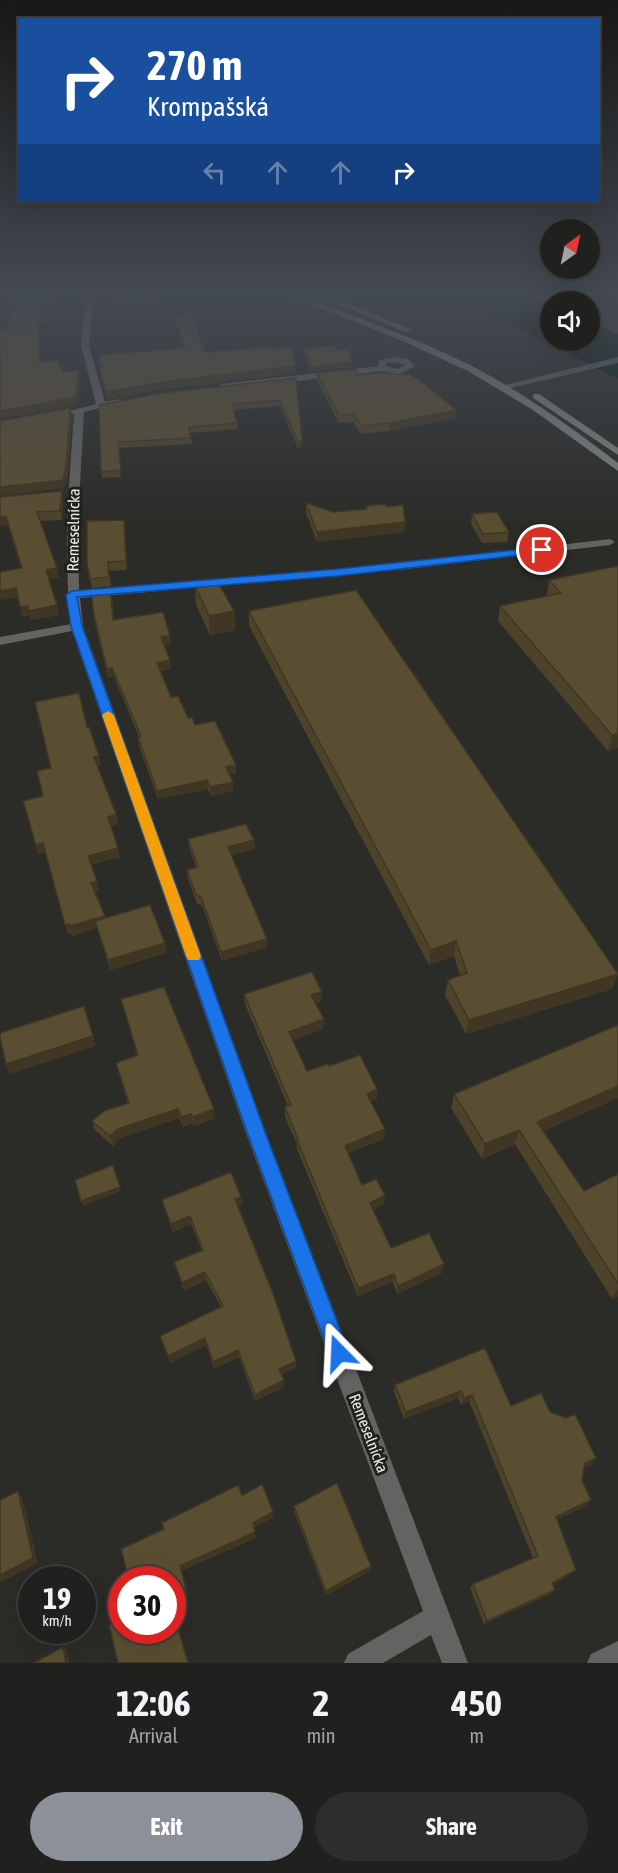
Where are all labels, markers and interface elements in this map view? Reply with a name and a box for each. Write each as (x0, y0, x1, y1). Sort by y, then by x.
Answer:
text: 270 m (147, 41, 242, 89)
icon: right (48, 42, 126, 120)
text: Krompašská (147, 91, 269, 122)
icon: left (198, 156, 231, 189)
icon: ahead (261, 156, 294, 189)
icon: ahead (324, 156, 357, 189)
icon: right (387, 156, 420, 189)
north arrow (540, 219, 600, 279)
map controls (540, 219, 600, 351)
button: sound (540, 291, 600, 351)
street label: Remeselnícka (63, 488, 83, 572)
pin (516, 524, 567, 575)
icon: arrive (525, 533, 558, 566)
position arrow (307, 1321, 371, 1385)
street label: Remeselnícka (346, 1391, 392, 1475)
speed limit sign: 30 (108, 1566, 186, 1644)
text: 19 (43, 1581, 71, 1615)
text: km/h (42, 1612, 72, 1629)
text: 12:06 (116, 1682, 191, 1724)
text: 2 (313, 1682, 329, 1724)
text: 450 (451, 1682, 502, 1724)
text: Arrival (129, 1724, 178, 1747)
text: min (307, 1724, 335, 1747)
text: m (469, 1724, 484, 1747)
button: Exit (30, 1792, 303, 1861)
button: Share (315, 1792, 588, 1861)

